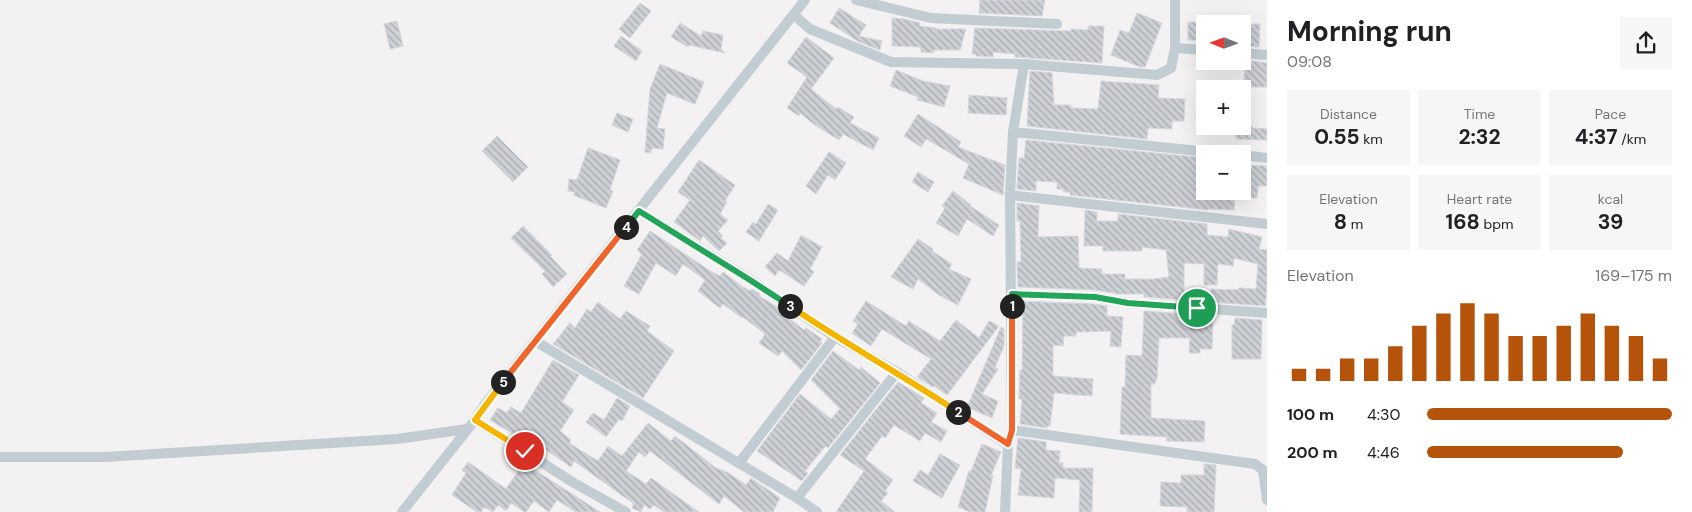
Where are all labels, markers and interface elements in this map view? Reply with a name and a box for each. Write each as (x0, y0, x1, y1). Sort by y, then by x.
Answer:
text: Morning run (1287, 13, 1452, 50)
north arrow (1196, 15, 1251, 70)
map controls (1196, 15, 1251, 200)
button: share (1620, 17, 1672, 69)
text: 09:08 (1287, 51, 1332, 72)
button: + (1196, 80, 1251, 135)
text: Distance (1320, 105, 1377, 123)
text: Time (1464, 105, 1495, 123)
text: Pace (1595, 105, 1626, 123)
text: 0.55 (1314, 123, 1360, 151)
text: 2:32 (1458, 123, 1501, 151)
text: 4:37 (1575, 123, 1618, 151)
text: km (1360, 130, 1383, 148)
text: /km (1618, 130, 1646, 148)
button: − (1196, 145, 1251, 200)
text: Elevation (1319, 190, 1378, 208)
text: Heart rate (1447, 190, 1512, 208)
text: kcal (1598, 190, 1623, 208)
text: 8 (1334, 208, 1347, 236)
text: 168 (1446, 208, 1480, 236)
text: 39 (1598, 208, 1623, 236)
pin: 4 (614, 214, 638, 240)
text: m (1347, 215, 1363, 233)
text: bpm (1480, 215, 1514, 233)
text: 4 (622, 218, 631, 236)
text: Elevation (1287, 265, 1354, 286)
text: 169–175 m (1595, 265, 1672, 286)
pin (1176, 287, 1218, 329)
pin: 3 (778, 294, 802, 318)
pin: 1 (1000, 294, 1024, 318)
icon: arrive (1183, 294, 1211, 322)
text: 3 (786, 297, 795, 315)
text: 1 (1010, 297, 1015, 315)
pin: 5 (490, 370, 516, 394)
text: 5 (499, 373, 508, 391)
pin: 2 (946, 400, 970, 424)
text: 2 (954, 403, 963, 421)
text: 100 m (1287, 404, 1334, 425)
text: 4:30 (1367, 404, 1400, 425)
pin (504, 430, 546, 472)
icon: check (511, 437, 539, 465)
text: 200 m (1287, 442, 1338, 463)
text: 4:46 (1367, 442, 1400, 463)

